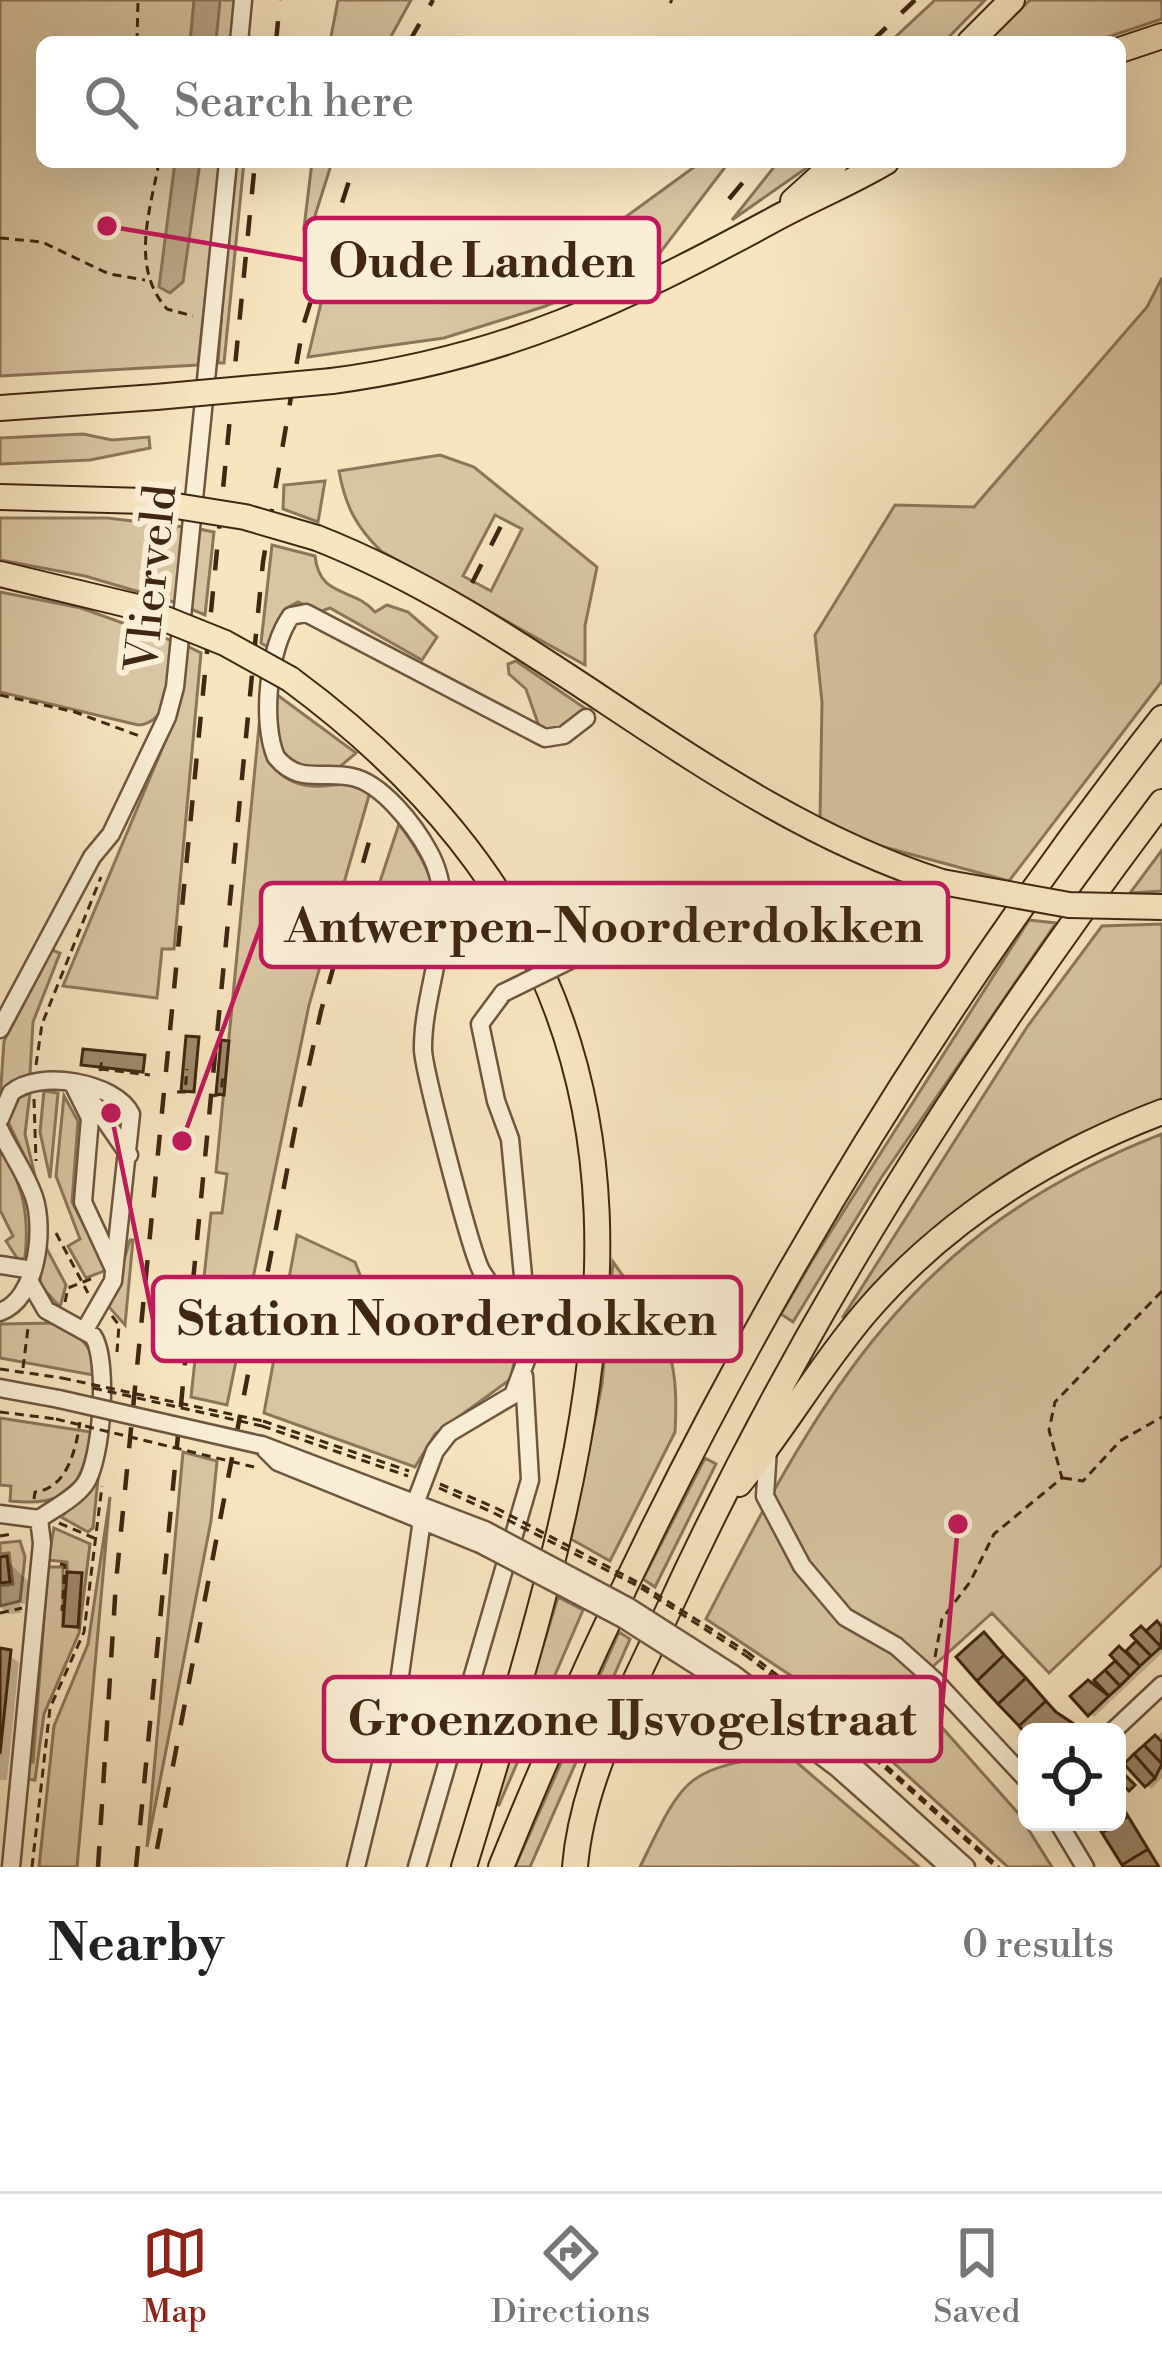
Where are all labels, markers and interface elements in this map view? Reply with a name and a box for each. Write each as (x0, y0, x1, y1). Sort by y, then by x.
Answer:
search box (36, 36, 1126, 168)
icon: search (78, 69, 144, 135)
text: Search here (174, 74, 414, 131)
callout: Oude Landen (305, 218, 659, 302)
text: Oude Landen (329, 233, 635, 293)
street label: Vlierveld (114, 482, 191, 676)
callout: Antwerpen-Noorderdokken (261, 883, 948, 967)
text: Antwerpen-Noorderdokken (283, 898, 924, 958)
callout: Station Noorderdokken (153, 1277, 741, 1361)
text: Station Noorderdokken (177, 1291, 717, 1351)
callout: Groenzone IJsvogelstraat (324, 1677, 941, 1761)
text: Groenzone IJsvogelstraat (347, 1691, 918, 1751)
map controls (1018, 1723, 1126, 1831)
button: locate (1018, 1723, 1126, 1831)
text: Nearby (48, 1913, 224, 1977)
text: 0 results (962, 1921, 1114, 1970)
tab: Map (142, 2220, 208, 2333)
tab: Directions (491, 2220, 650, 2333)
tab: Saved (934, 2220, 1020, 2333)

